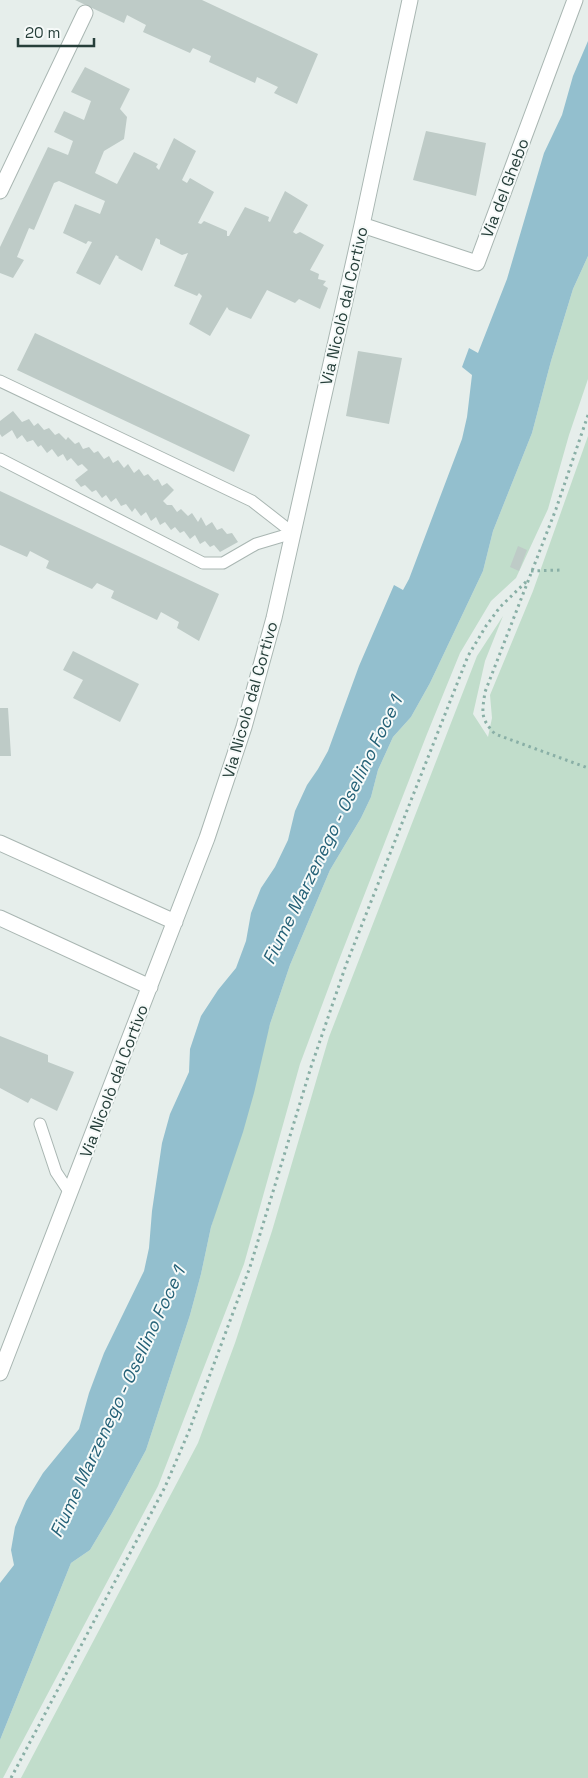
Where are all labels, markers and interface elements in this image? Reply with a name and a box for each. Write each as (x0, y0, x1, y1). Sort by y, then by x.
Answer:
scale bar (18, 15, 94, 47)
text: 20 m (25, 23, 60, 42)
street label: Via del Ghebo (476, 135, 534, 241)
street label: Via Nicolò dal Cortivo (316, 225, 372, 387)
street label: Via Nicolò dal Cortivo (218, 619, 282, 781)
water label: Fiume Marzenego - Osellino Foce 1 (257, 690, 408, 968)
street label: Via Nicolò dal Cortivo (75, 1001, 153, 1161)
water label: Fiume Marzenego - Osellino Foce 1 (44, 1261, 191, 1541)

